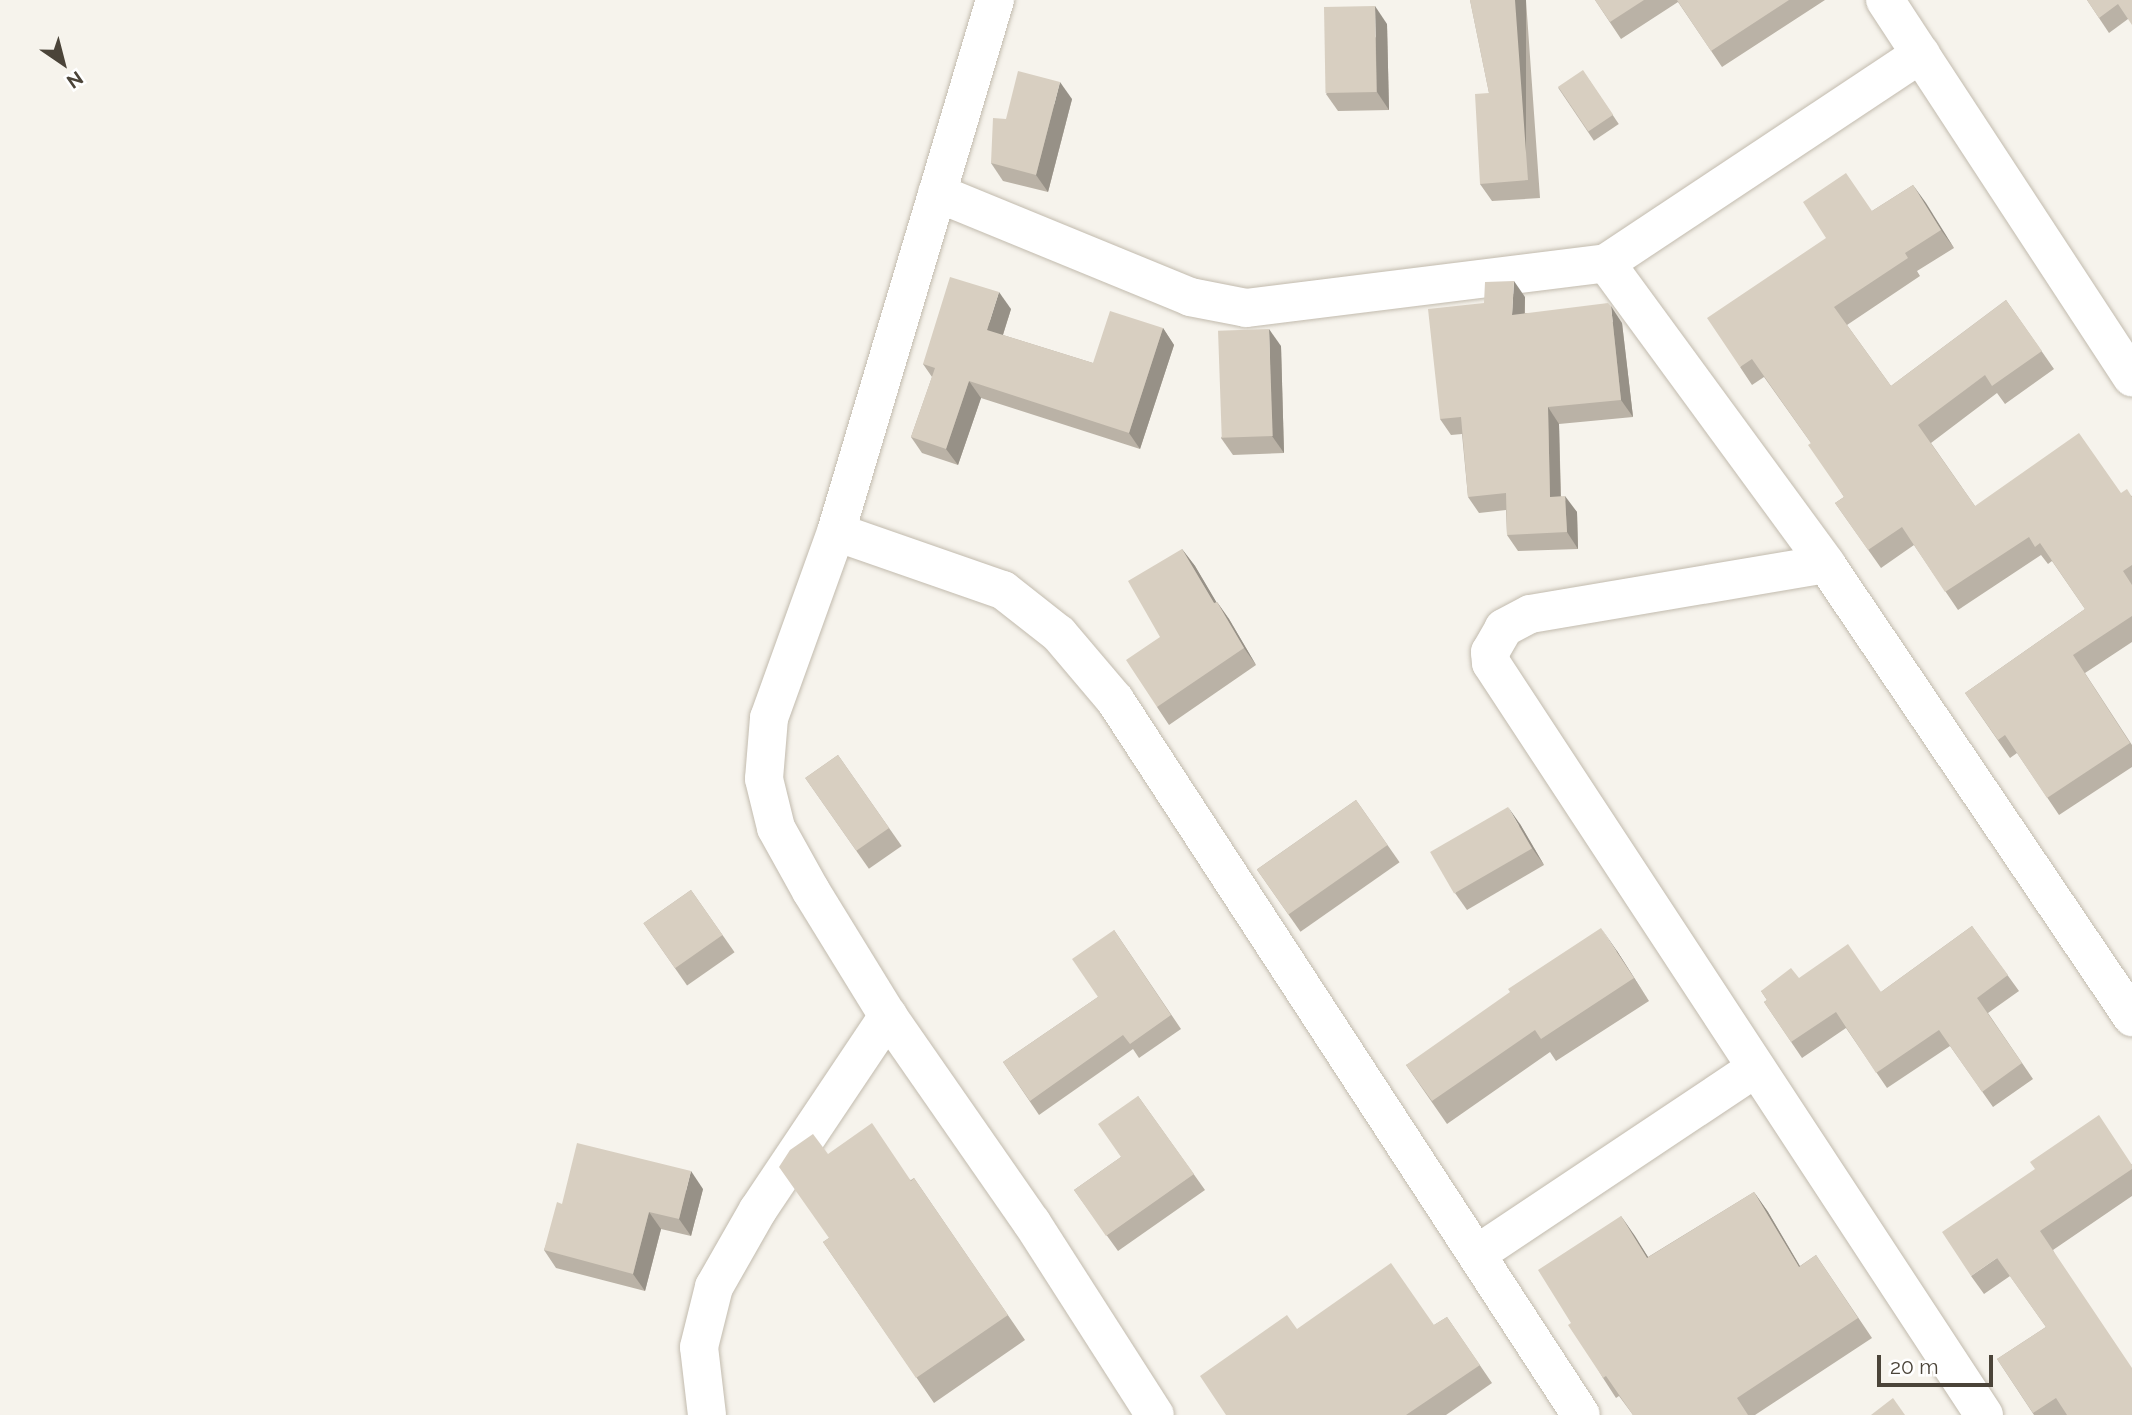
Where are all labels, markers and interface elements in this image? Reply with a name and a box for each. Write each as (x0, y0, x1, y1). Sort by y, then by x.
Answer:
north arrow (28, 28, 98, 98)
text: N (63, 67, 87, 93)
scale bar (1880, 1342, 1996, 1386)
text: 20 m (1890, 1354, 1938, 1379)

